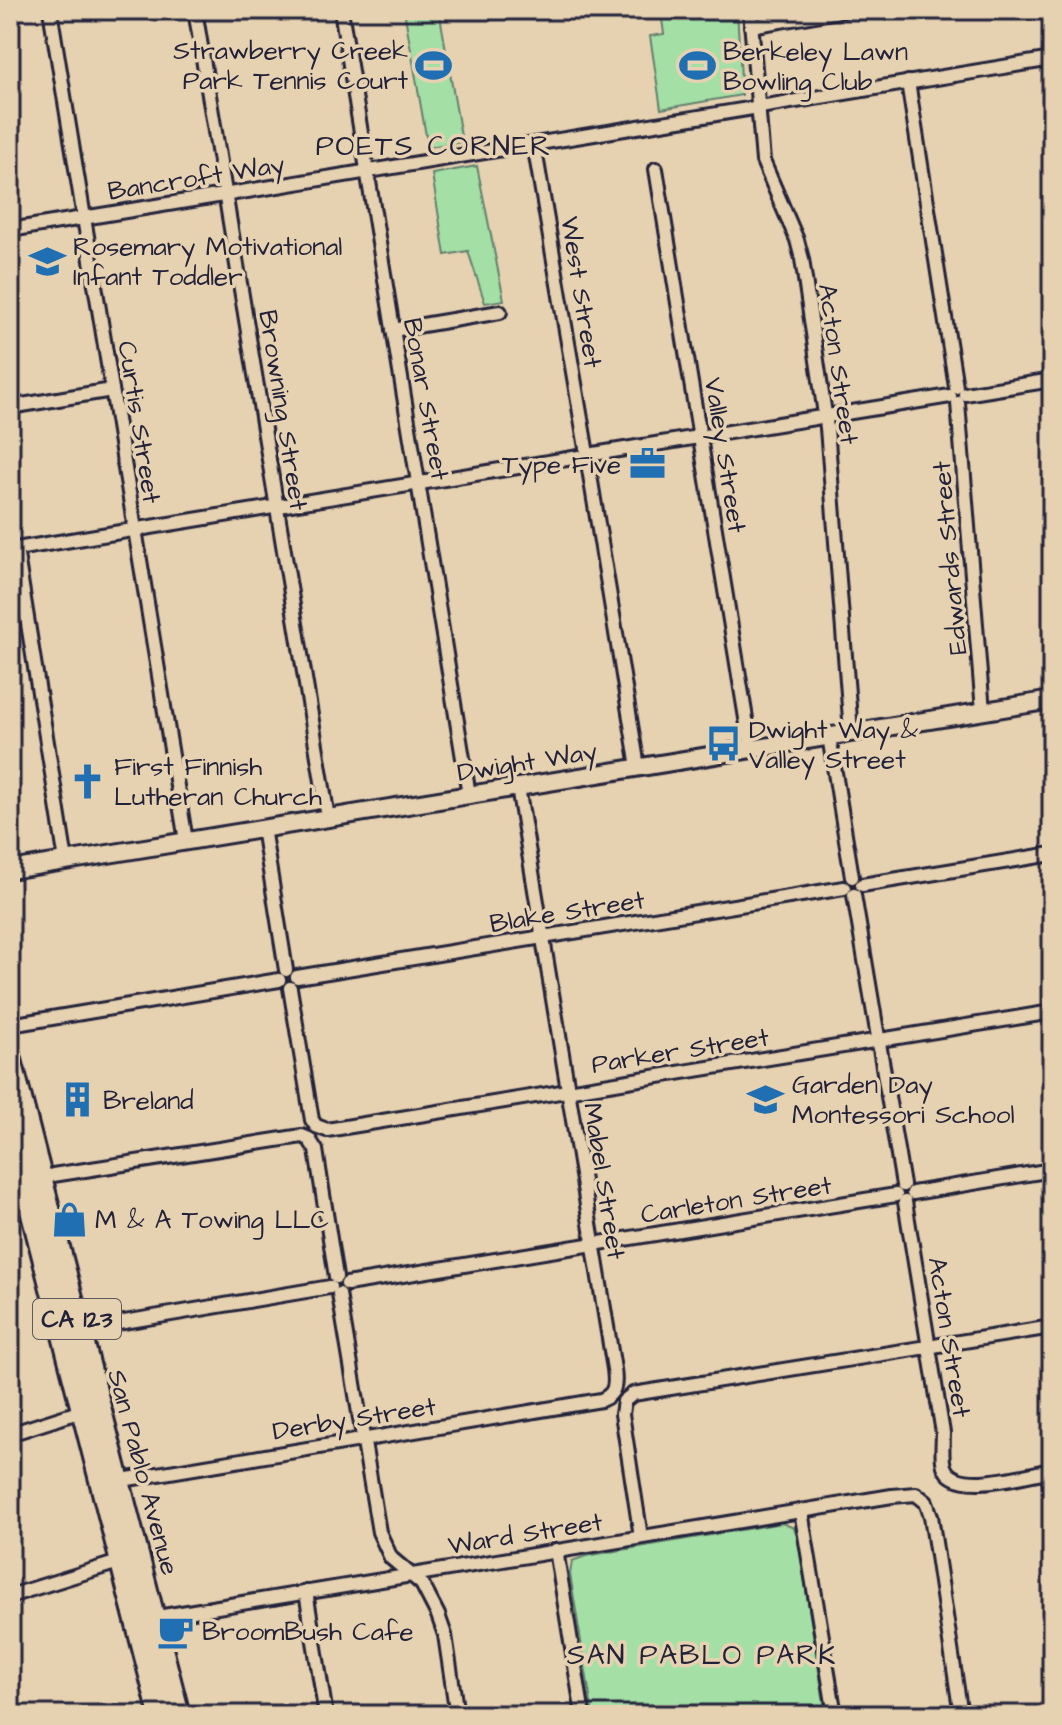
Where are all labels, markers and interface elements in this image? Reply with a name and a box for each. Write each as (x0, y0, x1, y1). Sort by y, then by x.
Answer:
place label: Strawberry Creek Park Tennis Court (173, 33, 408, 99)
place label: Berkeley Lawn Bowling Club (723, 34, 908, 102)
sports icon: Strawberry Creek Park Tennis Court (415, 46, 453, 84)
sports icon: Berkeley Lawn Bowling Club (678, 47, 716, 85)
district label: POETS CORNER (316, 127, 552, 166)
street label: Bancroft Way (105, 146, 287, 212)
street label: West Street (551, 214, 611, 371)
place label: Rosemary Motivational Infant Toddler (73, 229, 342, 295)
school or university icon: Rosemary Motivational Infant Toddler (28, 242, 66, 280)
street label: Acton Street (809, 281, 867, 447)
street label: Browning Street (247, 307, 317, 514)
street label: Bonar Street (394, 315, 458, 484)
street label: Curtis Street (108, 338, 170, 506)
street label: Valley Street (693, 375, 755, 536)
office icon: Type Five (628, 445, 666, 483)
place label: Type Five (502, 447, 621, 485)
street label: Edwards Street (924, 459, 976, 656)
place label: Dwight Way & Valley Street (749, 712, 918, 780)
bus stop icon: Dwight Way & Valley Street (704, 725, 742, 763)
street label: Dwight Way (455, 733, 600, 793)
place label: First Finnish Lutheran Church (114, 749, 322, 815)
church icon: First Finnish Lutheran Church (69, 762, 107, 800)
street label: Blake Street (487, 882, 648, 942)
street label: Parker Street (589, 1019, 772, 1083)
place label: Garden Day Montessori School (792, 1067, 1015, 1133)
school or university icon: Garden Day Montessori School (747, 1080, 785, 1118)
building icon: Breland (58, 1081, 96, 1119)
place label: Breland (103, 1083, 194, 1119)
street label: Mabel Street (574, 1100, 634, 1263)
street label: Carleton Street (638, 1167, 835, 1233)
shop icon: M & A Towing LLC (50, 1200, 88, 1238)
place label: M & A Towing LLC (95, 1202, 329, 1240)
street label: Acton Street (919, 1254, 980, 1420)
road number: CA 123 (33, 1299, 121, 1339)
street label: San Pablo Avenue (98, 1366, 188, 1579)
street label: Derby Street (270, 1388, 439, 1452)
street label: Ward Street (445, 1504, 605, 1564)
cafe icon: BroomBush Cafe (157, 1612, 195, 1650)
place label: BroomBush Cafe (202, 1614, 413, 1650)
district label: SAN PABLO PARK (567, 1636, 837, 1675)

